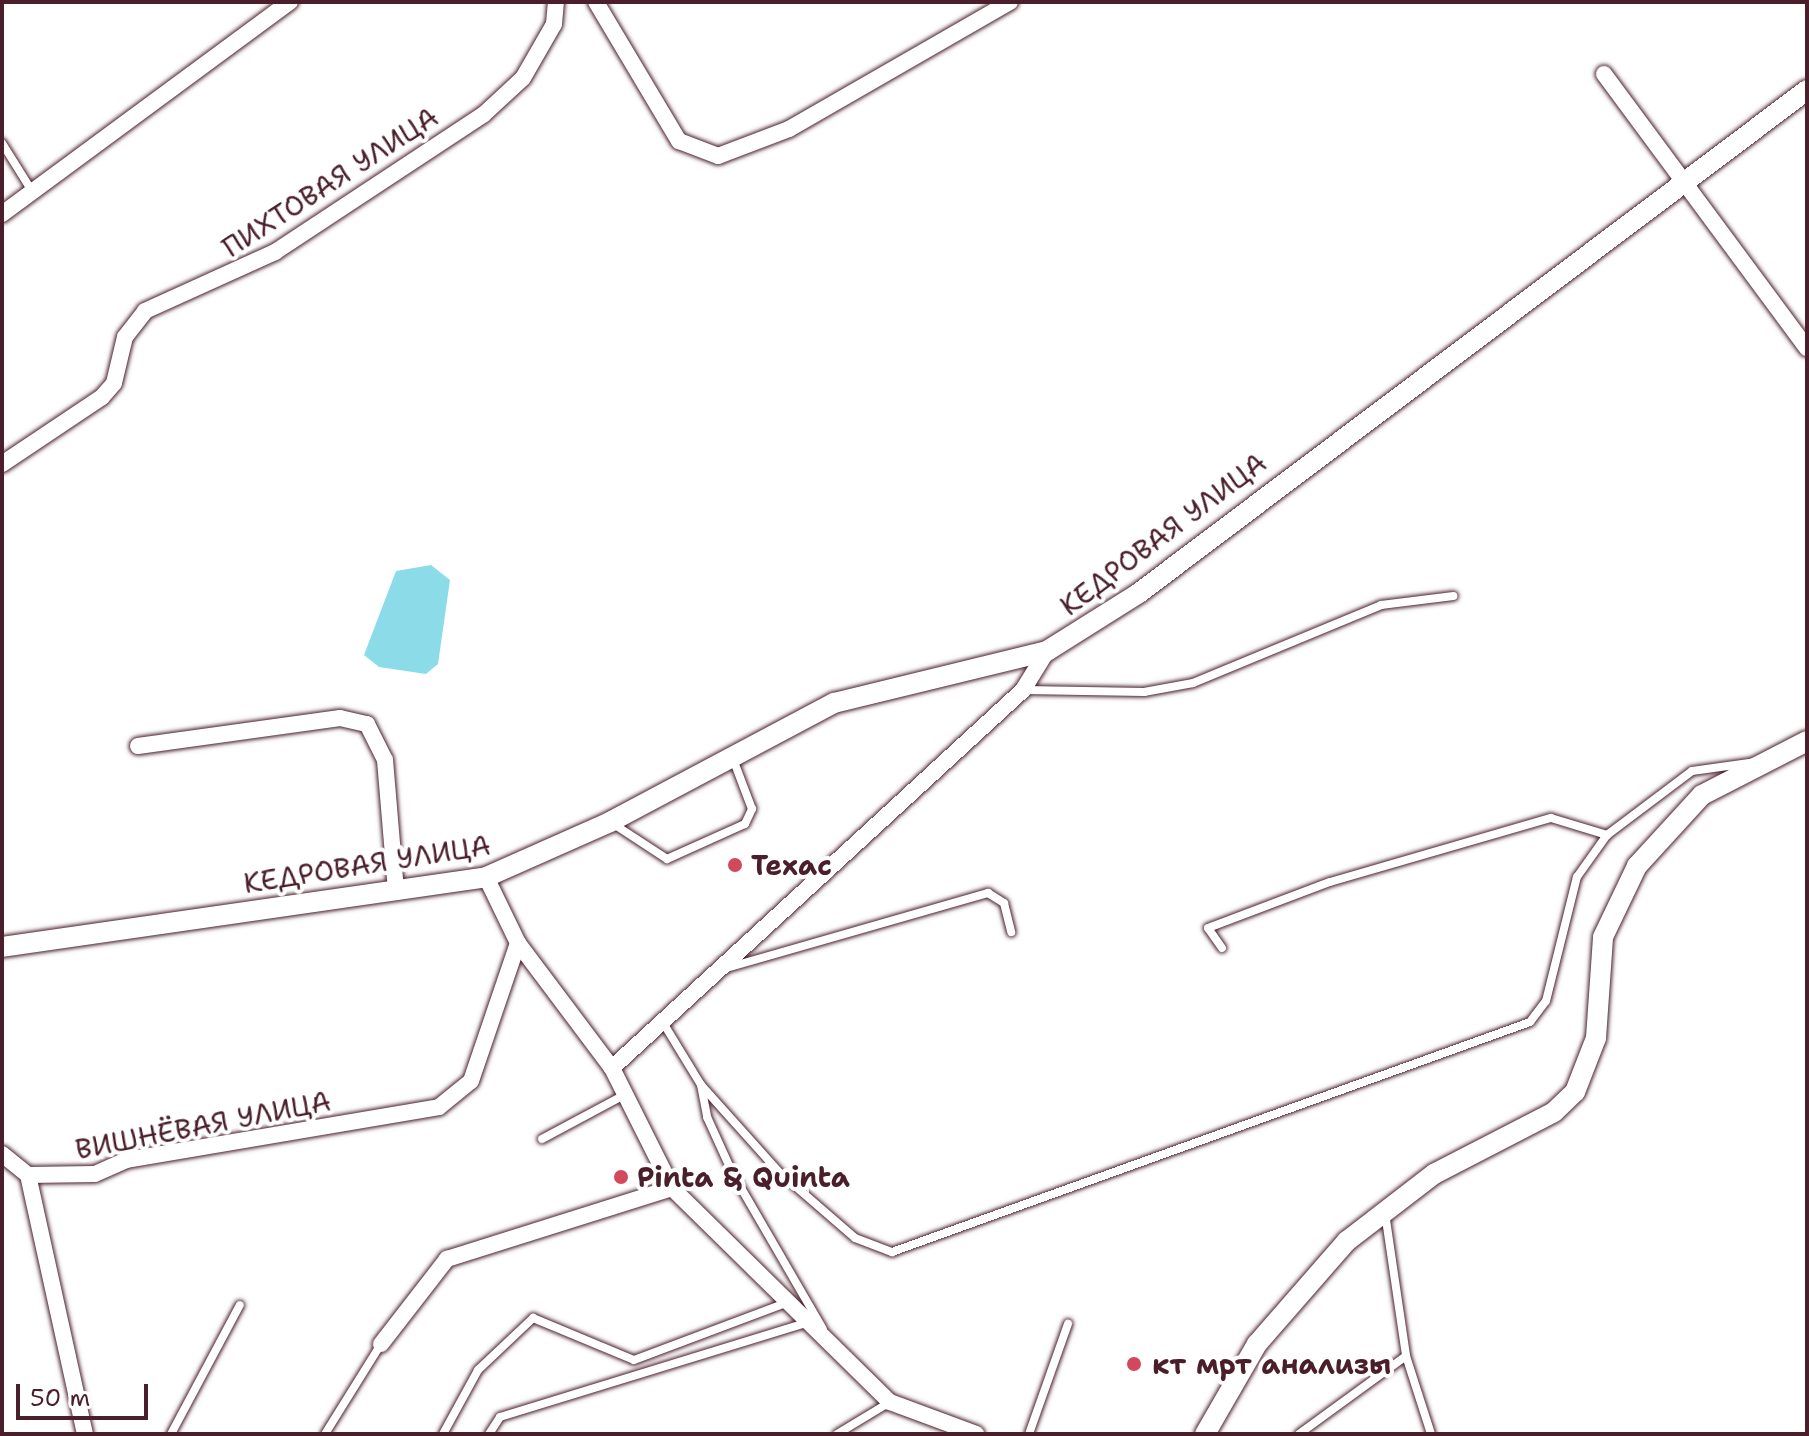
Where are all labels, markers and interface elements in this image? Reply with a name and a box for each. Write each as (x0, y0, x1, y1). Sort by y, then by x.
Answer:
street label: ПИХТОВАЯ УЛИЦА (216, 100, 444, 264)
street label: КЕДРОВАЯ УЛИЦА (1053, 445, 1273, 623)
street label: КЕДРОВАЯ УЛИЦА (241, 828, 493, 900)
place label: Техас (751, 848, 832, 882)
marker: Техас (726, 856, 744, 874)
street label: ВИШНЁВАЯ УЛИЦА (72, 1084, 334, 1166)
place label: Pinta & Quinta (637, 1160, 850, 1194)
marker: Pinta & Quinta (612, 1168, 630, 1186)
place label: кт мрт анализы (1152, 1347, 1391, 1381)
marker: кт мрт анализы (1123, 1353, 1145, 1375)
scale bar (20, 1368, 152, 1418)
text: 50 m (30, 1382, 90, 1414)

